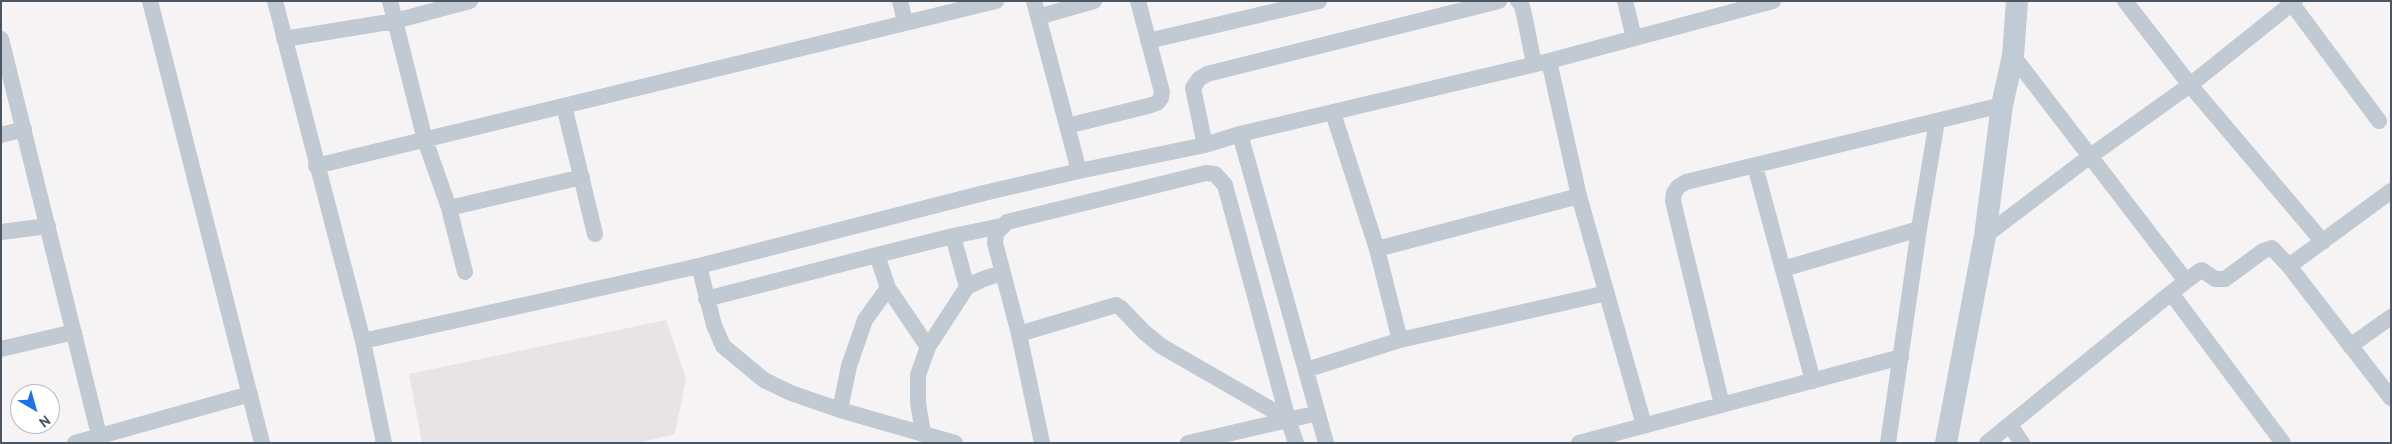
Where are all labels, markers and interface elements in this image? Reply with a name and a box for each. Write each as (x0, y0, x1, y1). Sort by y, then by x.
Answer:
north arrow (10, 384, 60, 434)
text: N (35, 411, 53, 430)

